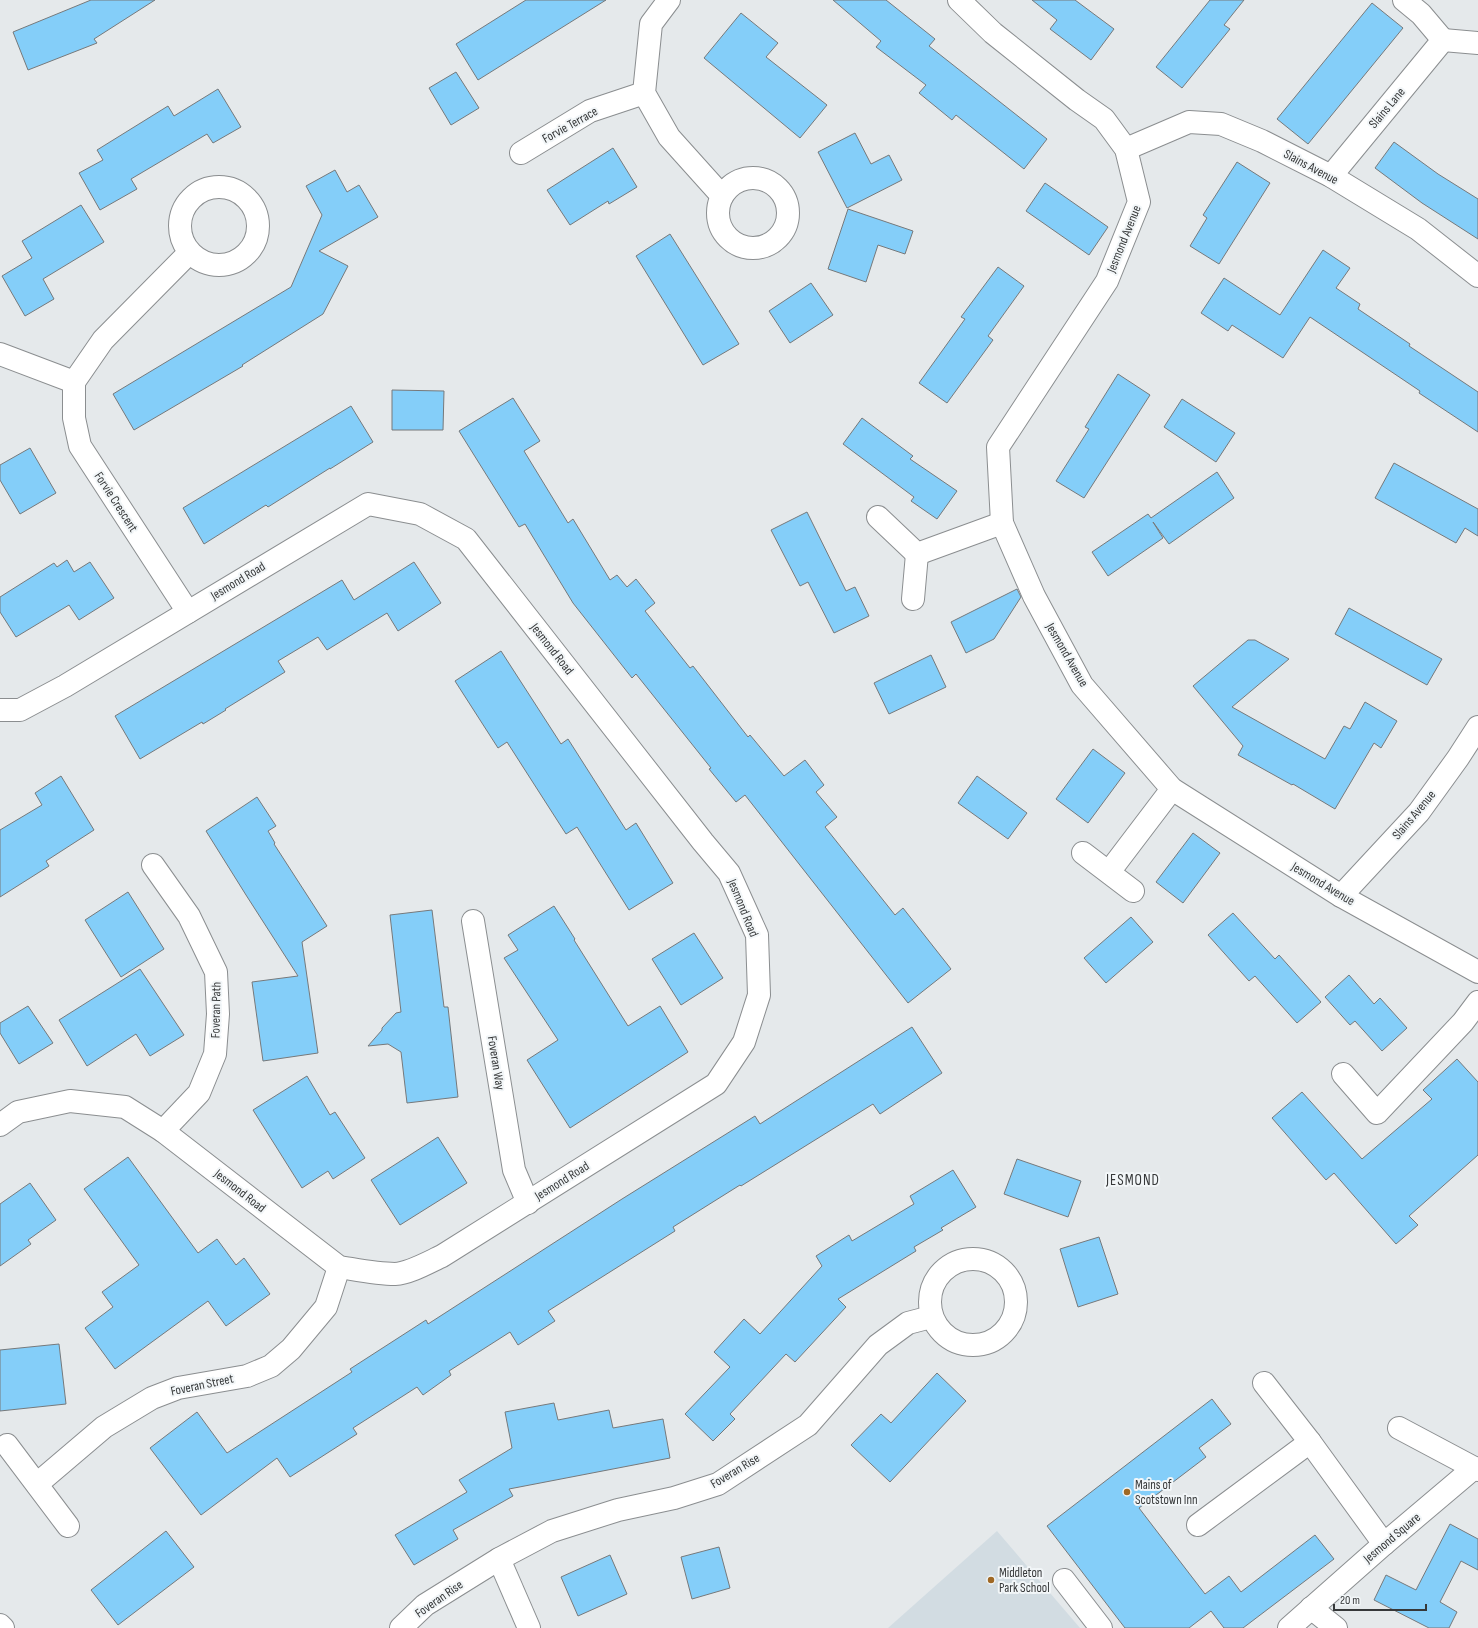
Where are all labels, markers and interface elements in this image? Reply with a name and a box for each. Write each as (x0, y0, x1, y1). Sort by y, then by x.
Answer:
street label: Slains Lane (1365, 84, 1409, 132)
street label: Forvie Terrace (539, 103, 601, 147)
street label: Slains Avenue (1281, 146, 1341, 188)
street label: Jesmond Avenue (1103, 203, 1145, 276)
street label: Forvie Crescent (91, 469, 141, 535)
street label: Jesmond Road (207, 558, 268, 604)
street label: Jesmond Road (526, 619, 577, 678)
street label: Jesmond Avenue (1042, 619, 1092, 690)
street label: Slains Avenue (1389, 787, 1439, 843)
street label: Jesmond Avenue (1288, 858, 1358, 909)
street label: Jesmond Road (724, 876, 762, 939)
street label: Foveran Path (208, 982, 224, 1038)
street label: Foveran Way (484, 1035, 508, 1091)
street label: Jesmond Road (531, 1158, 592, 1204)
street label: Jesmond Road (210, 1165, 269, 1216)
district label: JESMOND (1105, 1171, 1160, 1190)
street label: Foveran Street (169, 1371, 235, 1399)
street label: Foveran Rise (707, 1450, 763, 1492)
place label: Mains of Scotstown Inn (1135, 1477, 1198, 1508)
marker: Mains of Scotstown Inn (1122, 1487, 1132, 1497)
street label: Jesmond Square (1359, 1510, 1424, 1567)
place label: Middleton Park School (999, 1565, 1050, 1596)
marker: Middleton Park School (986, 1575, 996, 1585)
street label: Foveran Rise (412, 1577, 466, 1621)
scale bar (1334, 1586, 1426, 1612)
text: 20 m (1340, 1593, 1360, 1608)

